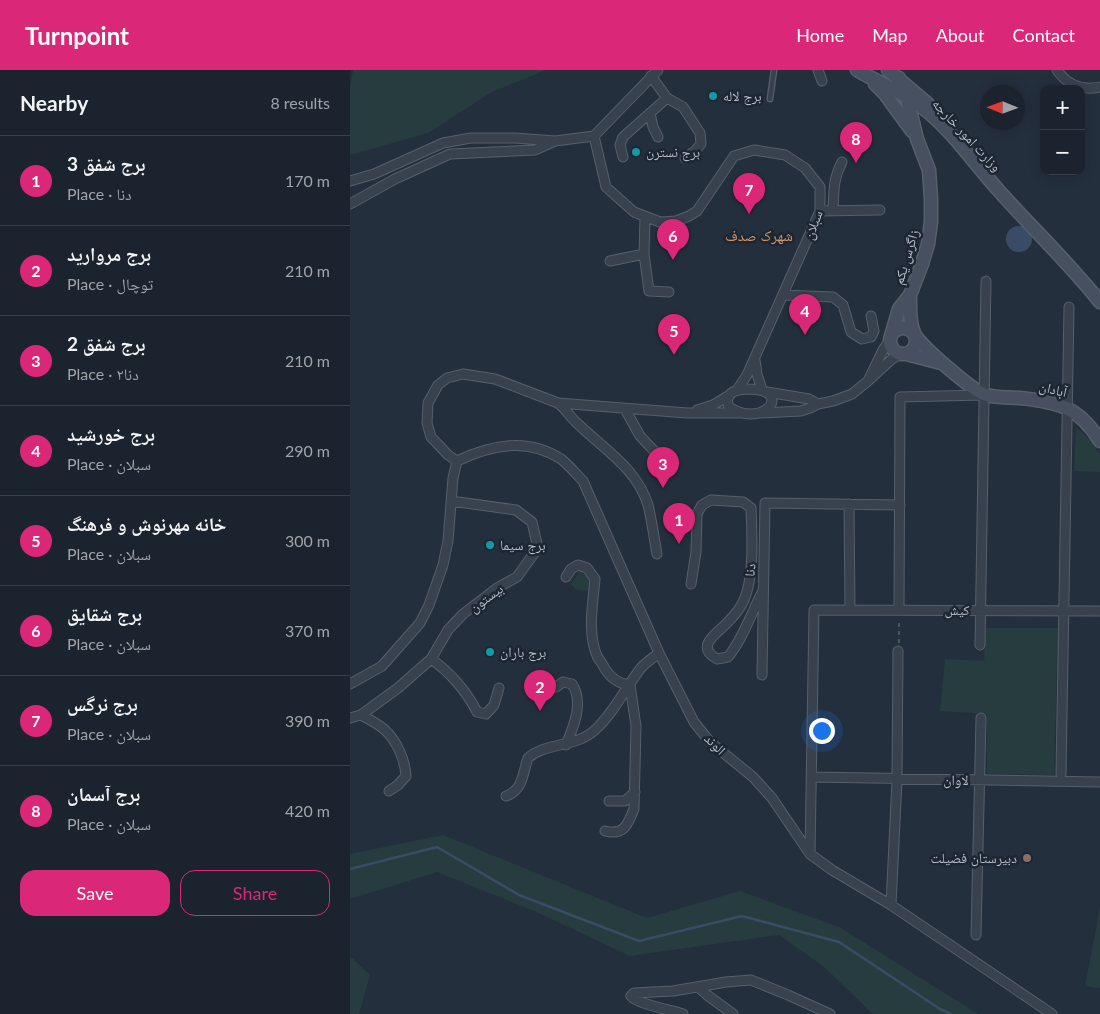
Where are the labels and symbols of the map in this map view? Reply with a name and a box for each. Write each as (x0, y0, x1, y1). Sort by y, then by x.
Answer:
north arrow (980, 85, 1025, 130)
place label: برج لاله (723, 87, 762, 106)
marker: برج لاله (707, 90, 719, 102)
street label: وزارت امور خارجه (929, 95, 1005, 175)
pin: 8 (840, 122, 872, 163)
place label: برج نسترن (646, 143, 700, 162)
marker: برج نسترن (630, 146, 642, 158)
pin: 7 (733, 173, 765, 214)
street label: سبلان (799, 208, 827, 242)
pin: 6 (657, 219, 689, 260)
district label: شهرک صدف (725, 226, 793, 245)
street label: زاگرس یکم (889, 227, 924, 287)
pin: 4 (789, 294, 821, 335)
pin: 5 (658, 314, 690, 355)
street label: آبادان (1037, 377, 1069, 401)
pin: 3 (647, 447, 679, 488)
pin: 1 (663, 503, 695, 544)
place label: برج سیما (500, 536, 546, 555)
marker: برج سیما (484, 539, 496, 551)
street label: دنا (740, 562, 759, 578)
street label: بیستون (465, 579, 507, 616)
street label: کیش (944, 601, 970, 619)
place label: برج باران (500, 643, 546, 662)
marker: برج باران (484, 646, 496, 658)
pin: 2 (524, 670, 556, 711)
your location (809, 718, 835, 744)
street label: الوند (700, 729, 730, 759)
street label: لاوان (943, 771, 969, 789)
place label: دبیرستان فضیلت (930, 849, 1017, 867)
marker: دبیرستان فضیلت (1021, 852, 1033, 864)

